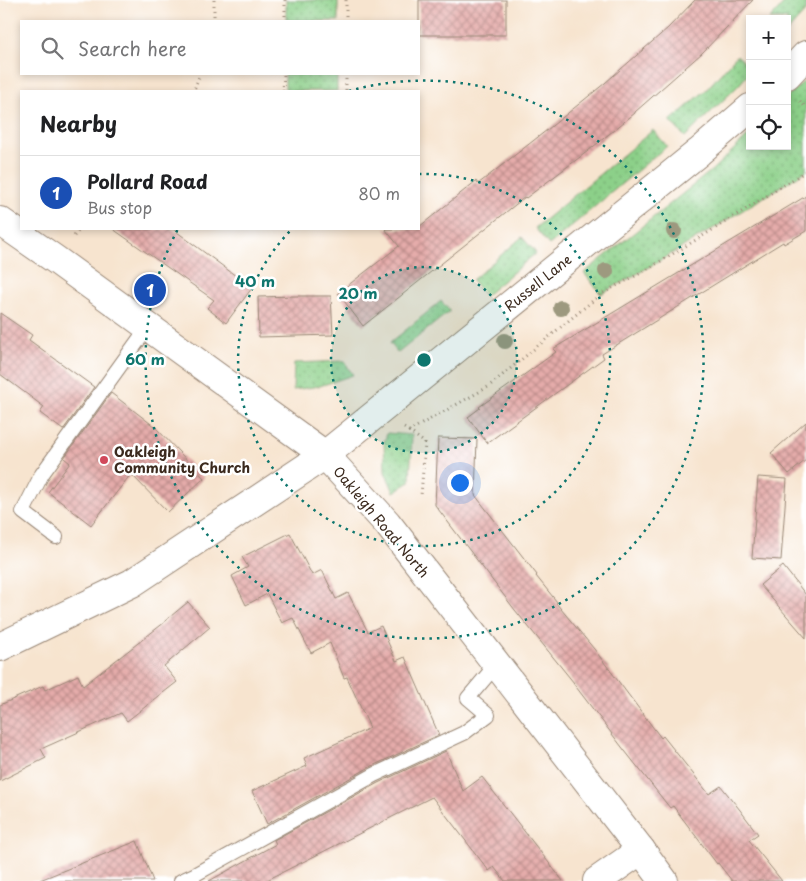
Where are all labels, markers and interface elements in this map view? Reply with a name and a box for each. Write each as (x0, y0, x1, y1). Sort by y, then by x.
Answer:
map controls (746, 15, 791, 150)
button: + (746, 15, 791, 60)
search box (20, 20, 420, 75)
icon: search (38, 34, 66, 62)
text: Search here (78, 34, 187, 62)
button: − (746, 60, 791, 105)
button: locate (746, 105, 791, 150)
text: Nearby (40, 107, 117, 139)
text: Pollard Road (87, 167, 208, 195)
text: 1 (52, 181, 60, 205)
text: 80 m (358, 181, 400, 205)
text: Bus stop (87, 195, 152, 219)
street label: Russell Lane (499, 249, 576, 316)
text: 40 m (235, 269, 275, 292)
pin: 1 (134, 271, 166, 309)
text: 20 m (339, 281, 377, 304)
text: 60 m (125, 347, 165, 370)
centre of rings (415, 351, 433, 369)
place label: Oakleigh Community Church (114, 441, 250, 478)
marker: Oakleigh Community Church (98, 454, 110, 466)
street label: Oakleigh Road North (328, 461, 434, 582)
your location (447, 470, 473, 496)

